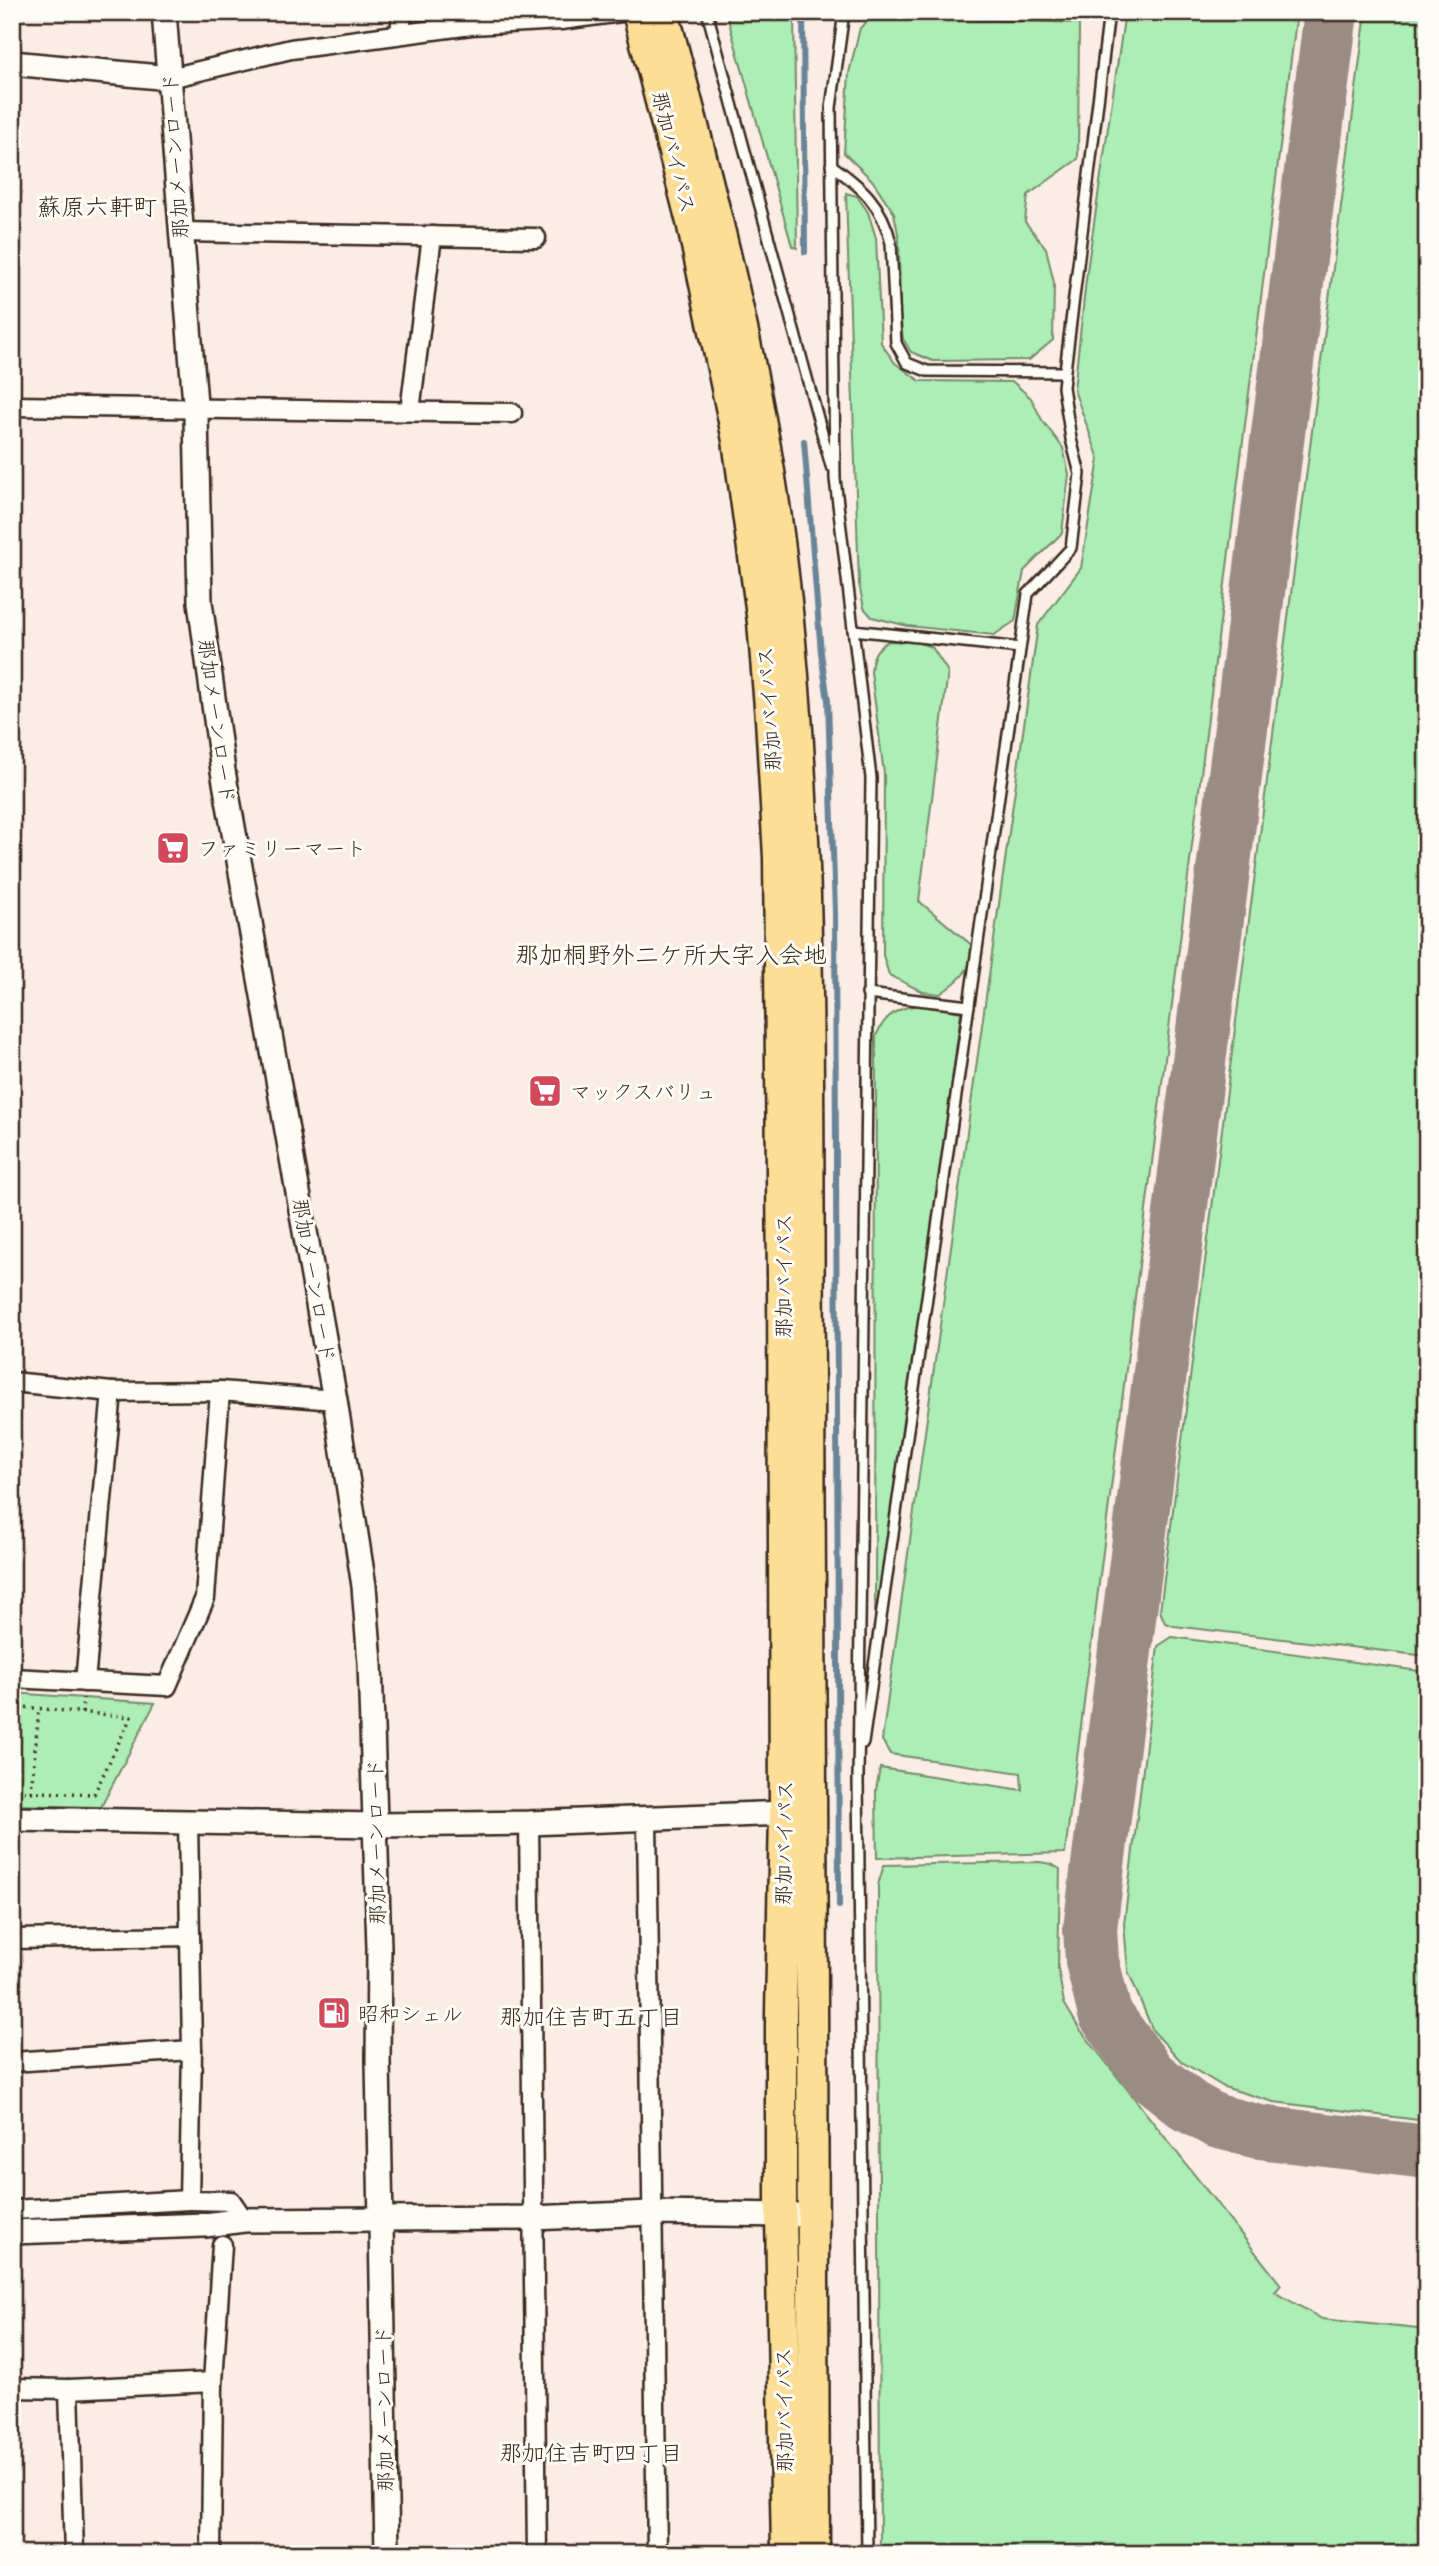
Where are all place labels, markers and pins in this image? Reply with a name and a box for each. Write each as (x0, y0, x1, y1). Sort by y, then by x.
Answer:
supermarket icon: ファミリーマート (154, 829, 192, 867)
place label: ファミリーマート (198, 835, 366, 862)
supermarket icon: マックスバリュ (526, 1072, 564, 1110)
place label: マックスバリュ (570, 1078, 717, 1105)
fuel station icon: 昭和シェル (315, 1994, 353, 2032)
place label: 昭和シェル (358, 2000, 463, 2027)

